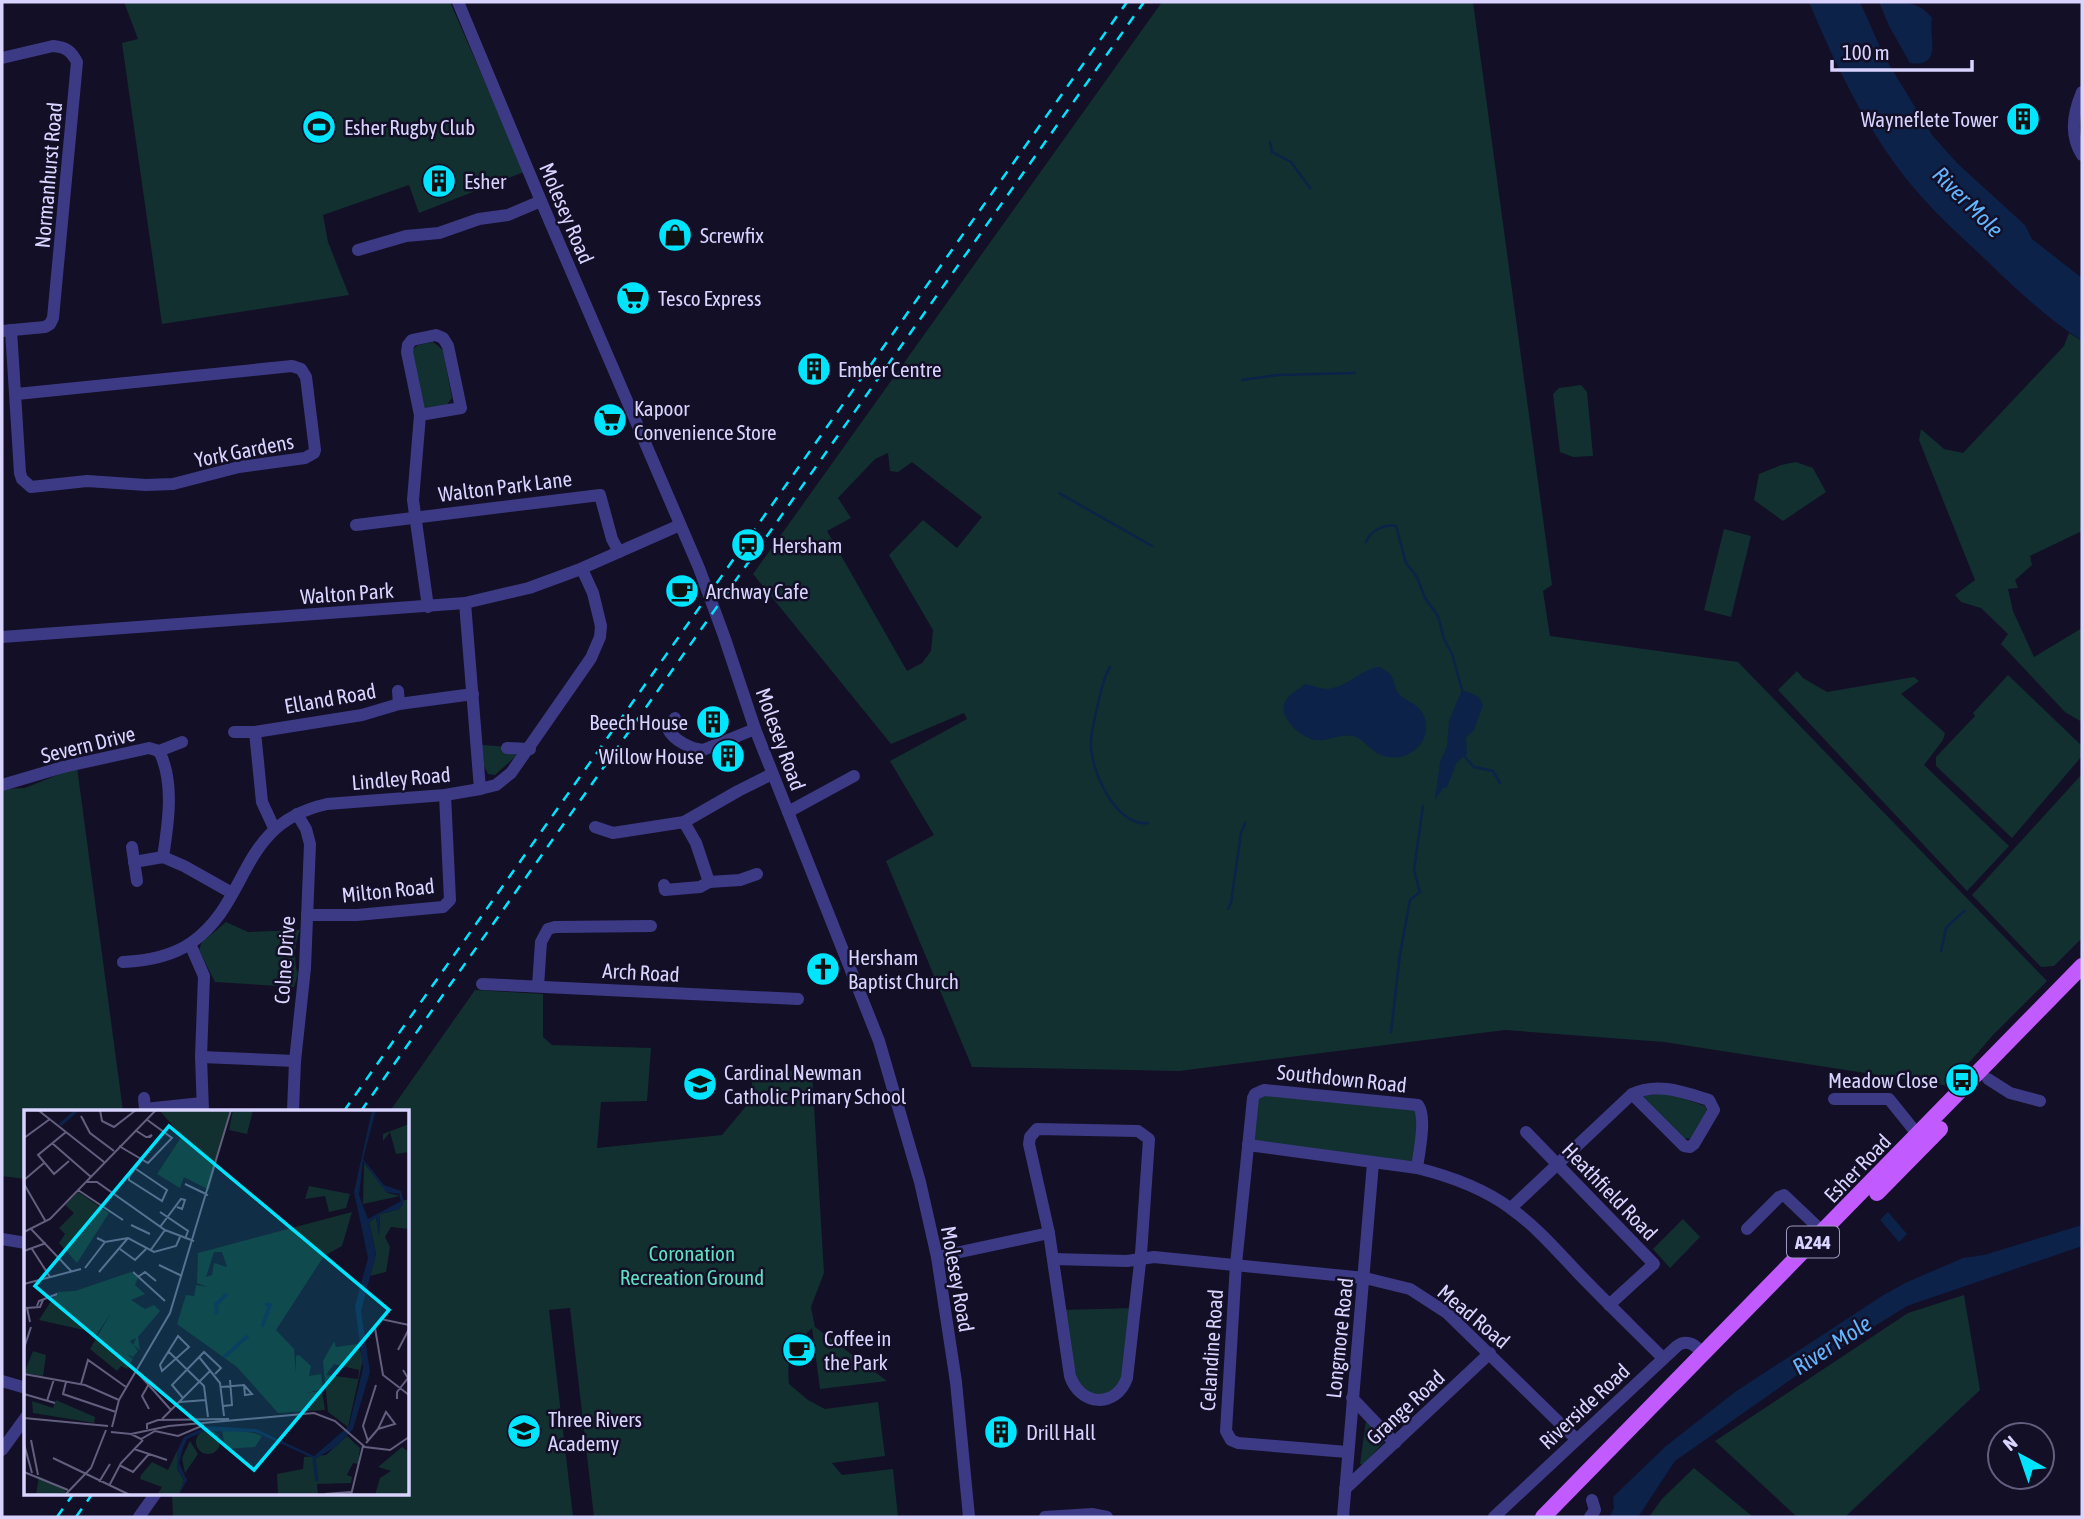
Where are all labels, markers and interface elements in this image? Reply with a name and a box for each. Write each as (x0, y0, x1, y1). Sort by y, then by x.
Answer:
scale bar (1832, 28, 1972, 72)
text: 100 m (1842, 40, 1890, 64)
building icon: Wayneflete Tower (2004, 100, 2042, 138)
street label: Normanhurst Road (30, 101, 66, 249)
place label: Wayneflete Tower (1861, 107, 1999, 131)
sports icon: Esher Rugby Club (300, 108, 338, 146)
place label: Esher Rugby Club (344, 115, 475, 139)
street label: Molesey Road (535, 159, 599, 267)
water label: River Mole (1927, 161, 2009, 243)
building icon: Esher (420, 162, 458, 200)
place label: Esher (464, 169, 507, 193)
shop icon: Screwfix (656, 216, 694, 254)
place label: Screwfix (700, 223, 764, 247)
supermarket icon: Tesco Express (614, 279, 652, 317)
place label: Tesco Express (658, 286, 761, 310)
building icon: Ember Centre (795, 350, 833, 388)
place label: Ember Centre (838, 357, 942, 381)
place label: Kapoor Convenience Store (634, 396, 777, 444)
supermarket icon: Kapoor Convenience Store (591, 401, 629, 439)
street label: York Gardens (192, 429, 296, 471)
street label: Walton Park Lane (437, 466, 573, 506)
station icon: Hersham (729, 526, 767, 564)
place label: Hersham (772, 533, 842, 557)
cafe icon: Archway Cafe (663, 572, 701, 610)
street label: Walton Park (299, 578, 395, 608)
place label: Archway Cafe (706, 579, 809, 603)
street label: Elland Road (282, 678, 378, 718)
street label: Molesey Road (751, 685, 811, 793)
building icon: Beech House (694, 703, 732, 741)
place label: Beech House (589, 710, 688, 734)
street label: Severn Drive (38, 721, 138, 767)
building icon: Willow House (709, 737, 747, 775)
place label: Willow House (599, 744, 704, 768)
street label: Lindley Road (350, 762, 452, 794)
street label: Milton Road (340, 873, 436, 907)
street label: Colne Drive (269, 915, 299, 1005)
place label: Hersham Baptist Church (848, 945, 959, 993)
church icon: Hersham Baptist Church (804, 950, 842, 988)
street label: Arch Road (602, 958, 680, 986)
street label: Southdown Road (1276, 1059, 1408, 1097)
place label: Cardinal Newman Catholic Primary School (724, 1060, 907, 1108)
bus stop icon: Meadow Close (1943, 1061, 1981, 1099)
school or university icon: Cardinal Newman Catholic Primary School (681, 1065, 719, 1103)
place label: Meadow Close (1828, 1068, 1938, 1092)
inset map (24, 1110, 410, 1494)
street label: Esher Road (1819, 1129, 1895, 1207)
street label: Heathfield Road (1558, 1137, 1662, 1245)
street label: Molesey Road (937, 1224, 979, 1334)
road number: A244 (1787, 1226, 1839, 1258)
park label: Coronation Recreation Ground (620, 1241, 764, 1289)
street label: Longmore Road (1321, 1277, 1357, 1399)
street label: Mead Road (1433, 1279, 1515, 1353)
street label: Celandine Road (1195, 1288, 1227, 1412)
water label: River Mole (1788, 1310, 1876, 1380)
place label: Coffee in the Park (824, 1326, 892, 1374)
cafe icon: Coffee in the Park (780, 1331, 818, 1369)
street label: Riverside Road (1534, 1358, 1634, 1454)
street label: Grange Road (1361, 1365, 1449, 1449)
place label: Three Rivers Academy (548, 1407, 642, 1455)
school or university icon: Three Rivers Academy (505, 1412, 543, 1450)
building icon: Drill Hall (982, 1413, 1020, 1451)
place label: Drill Hall (1026, 1420, 1096, 1444)
north arrow (1986, 1421, 2056, 1491)
text: N (1999, 1431, 2021, 1455)

